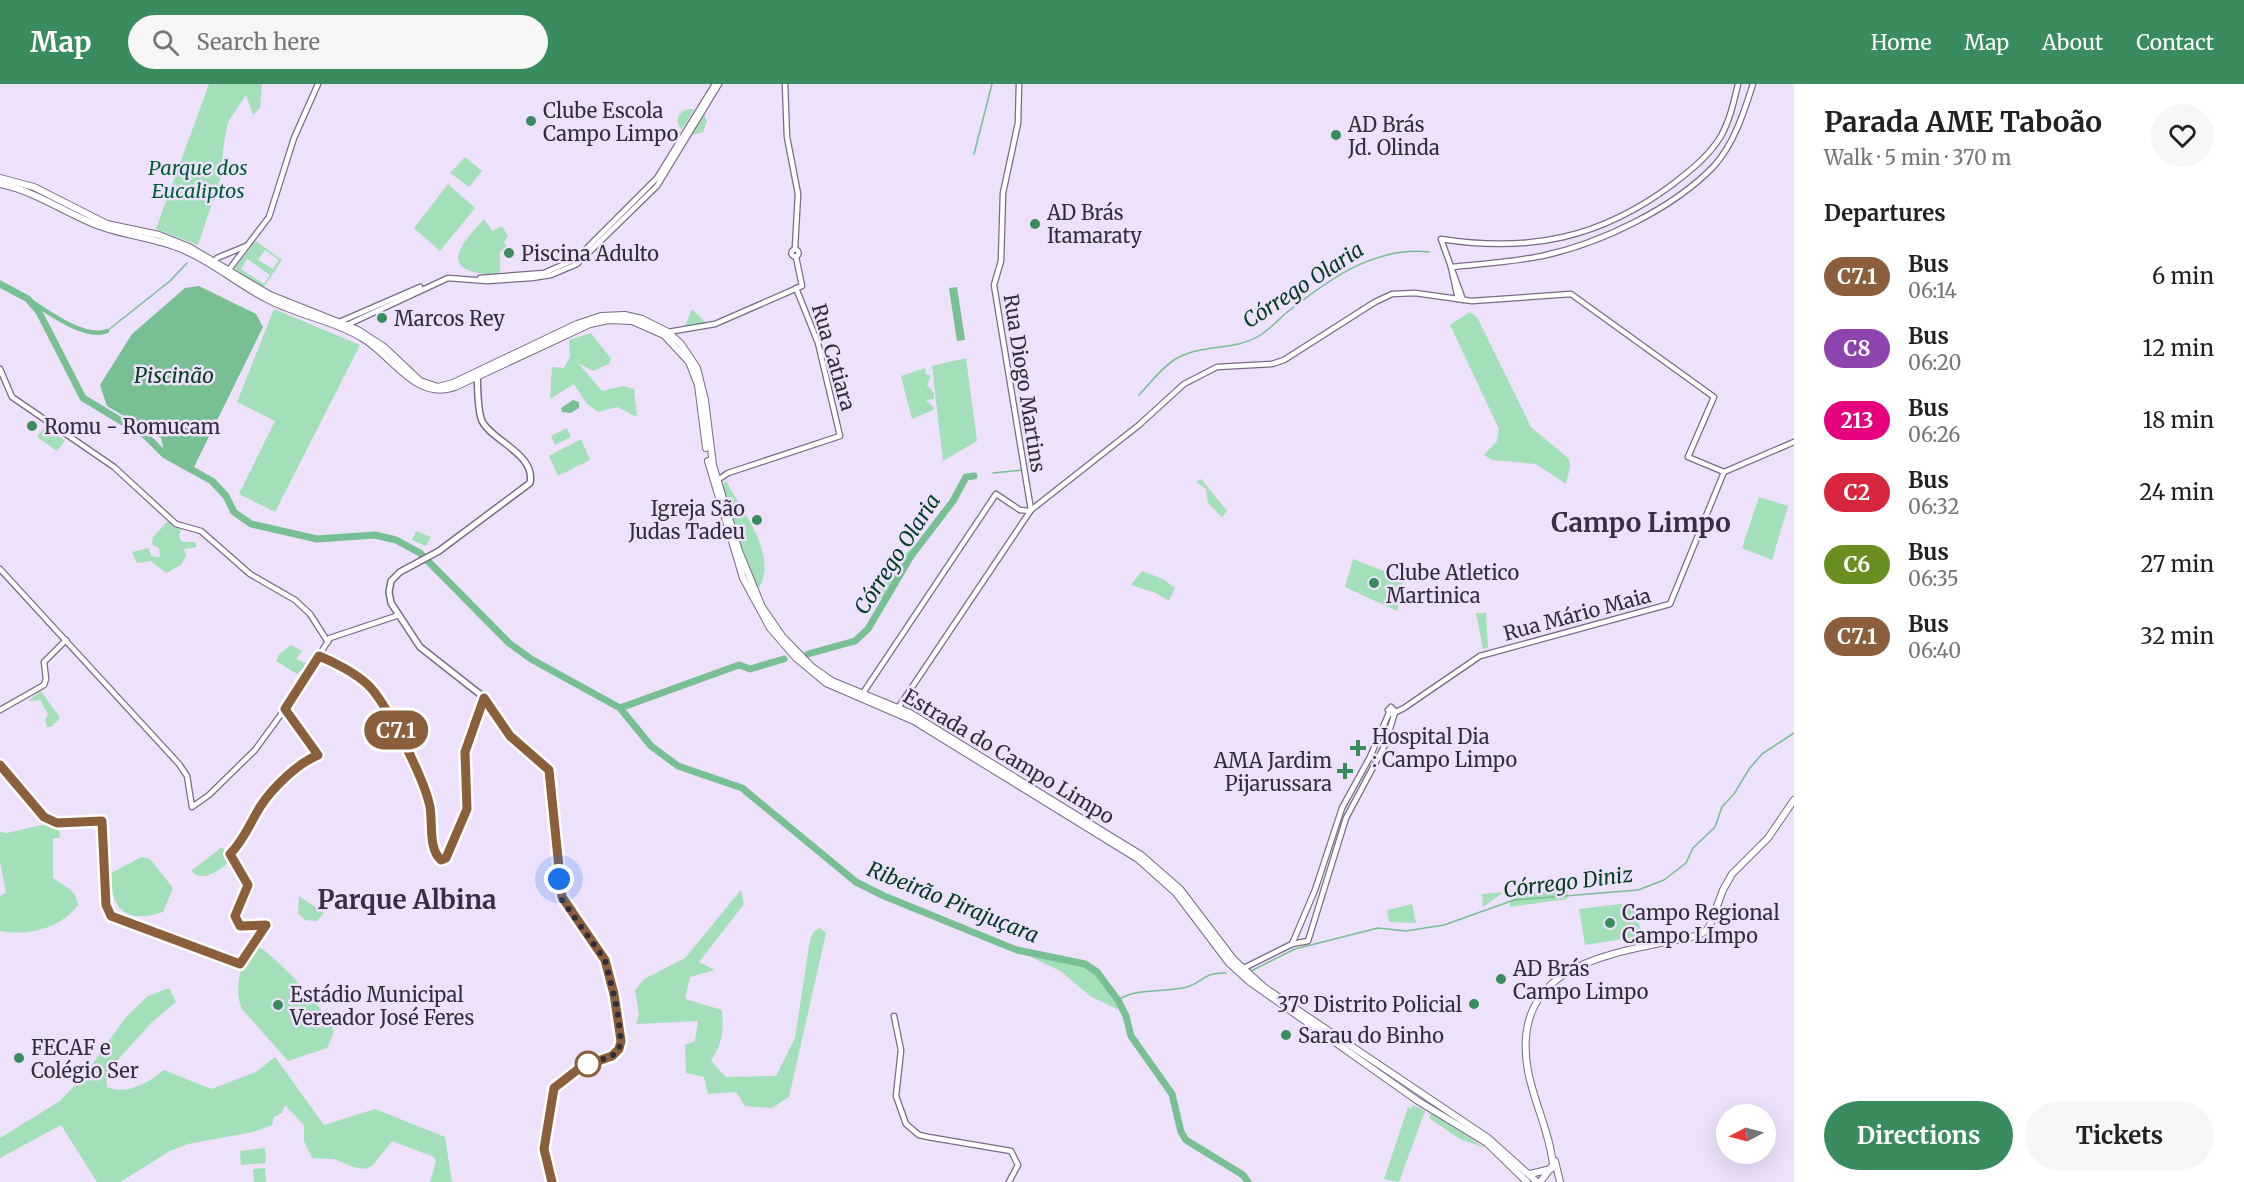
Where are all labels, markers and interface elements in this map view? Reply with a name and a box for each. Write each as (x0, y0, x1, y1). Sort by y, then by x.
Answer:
search box (128, 15, 548, 69)
text: Map (30, 24, 92, 60)
icon: search (149, 26, 182, 59)
text: Search here (197, 28, 320, 56)
text: Home (1871, 29, 1931, 56)
text: Map (1964, 29, 2009, 56)
text: About (2042, 29, 2103, 56)
text: Contact (2136, 29, 2214, 56)
place label: Clube Escola Campo Limpo (543, 98, 679, 146)
text: Parada AME Taboão (1824, 104, 2102, 140)
button: heart (2151, 104, 2214, 167)
place label: AD Brás Jd. Olinda (1347, 112, 1440, 160)
marker: Clube Escola Campo Limpo (524, 114, 538, 128)
marker: AD Brás Jd. Olinda (1329, 128, 1343, 142)
text: Walk · 5 min · 370 m (1824, 145, 2011, 170)
park label: Parque dos Eucaliptos (148, 155, 248, 203)
text: Departures (1824, 199, 1946, 227)
place label: AD Brás Itamaraty (1046, 200, 1142, 248)
marker: AD Brás Itamaraty (1028, 217, 1042, 231)
water label: Córrego Olaria (1237, 236, 1369, 334)
place label: Piscina Adulto (521, 241, 659, 266)
marker: Piscina Adulto (502, 246, 516, 260)
text: Bus (1908, 250, 1949, 278)
text: 6 min (2152, 262, 2214, 290)
text: C7.1 (1837, 263, 1877, 290)
text: 06:14 (1908, 278, 1957, 303)
street label: Rua Diogo Martins (999, 292, 1051, 474)
street label: Rua Catiara (807, 301, 861, 414)
place label: Marcos Rey (394, 306, 505, 331)
marker: Marcos Rey (375, 311, 389, 325)
text: Bus (1908, 322, 1949, 350)
text: 12 min (2143, 334, 2214, 362)
text: C8 (1844, 335, 1870, 362)
text: 06:20 (1908, 350, 1961, 375)
water label: Piscinão (134, 362, 214, 389)
text: Bus (1908, 394, 1949, 422)
text: 18 min (2143, 406, 2214, 434)
text: 213 (1840, 407, 1874, 434)
place label: Romu - Romucam (44, 414, 220, 439)
marker: Romu - Romucam (25, 419, 39, 433)
text: 06:26 (1908, 422, 1960, 447)
text: Bus (1908, 466, 1949, 494)
text: 24 min (2139, 478, 2214, 506)
text: C2 (1844, 479, 1870, 506)
water label: Córrego Olaria (848, 488, 946, 620)
text: 06:32 (1908, 494, 1959, 519)
place label: Igreja São Judas Tadeu (628, 496, 745, 544)
district label: Campo Limpo (1551, 506, 1731, 539)
marker: Igreja São Judas Tadeu (750, 513, 764, 527)
text: Bus (1908, 538, 1949, 566)
text: 27 min (2140, 550, 2214, 578)
text: C6 (1844, 551, 1870, 578)
place label: Clube Atletico Martinica (1386, 560, 1519, 608)
text: 06:35 (1908, 566, 1959, 591)
marker: Clube Atletico Martinica (1367, 576, 1381, 590)
street label: Rua Mário Maia (1500, 582, 1654, 646)
text: Bus (1908, 610, 1949, 638)
text: 32 min (2140, 622, 2214, 650)
text: C7.1 (1837, 623, 1877, 650)
text: 06:40 (1908, 638, 1961, 663)
street label: Estrada do Campo Limpo (899, 683, 1119, 829)
line badge: C7.1 (354, 710, 438, 750)
text: C7.1 (376, 717, 416, 744)
place label: Hospital Dia : Campo Limpo (1372, 724, 1518, 772)
marker: Hospital Dia : Campo Limpo (1349, 739, 1367, 757)
place label: AMA Jardim Pijarussara (1213, 748, 1332, 796)
marker: AMA Jardim Pijarussara (1336, 762, 1354, 780)
water label: Ribeirão Pirajuçara (863, 855, 1043, 949)
water label: Córrego Diniz (1502, 861, 1635, 903)
your location (544, 864, 574, 894)
district label: Parque Albina (317, 883, 497, 916)
place label: Campo Regional Campo LImpo (1622, 900, 1780, 948)
marker: Campo Regional Campo LImpo (1603, 916, 1617, 930)
place label: AD Brás Campo Limpo (1512, 956, 1649, 1004)
marker: AD Brás Campo Limpo (1494, 972, 1508, 986)
place label: Estádio Municipal Vereador José Feres (289, 982, 474, 1030)
place label: 37º Distrito Policial (1277, 992, 1462, 1017)
marker: 37º Distrito Policial (1467, 997, 1481, 1011)
marker: Estádio Municipal Vereador José Feres (271, 998, 285, 1012)
place label: Sarau do Binho (1298, 1023, 1444, 1048)
marker: Sarau do Binho (1279, 1028, 1293, 1042)
place label: FECAF e Colégio Ser (31, 1035, 139, 1083)
marker: FECAF e Colégio Ser (12, 1051, 26, 1065)
unlabelled marker (575, 1051, 601, 1077)
button: Directions (1824, 1101, 2013, 1170)
button: Tickets (2025, 1101, 2214, 1170)
north arrow (1716, 1104, 1776, 1164)
map controls (1716, 1104, 1776, 1164)

